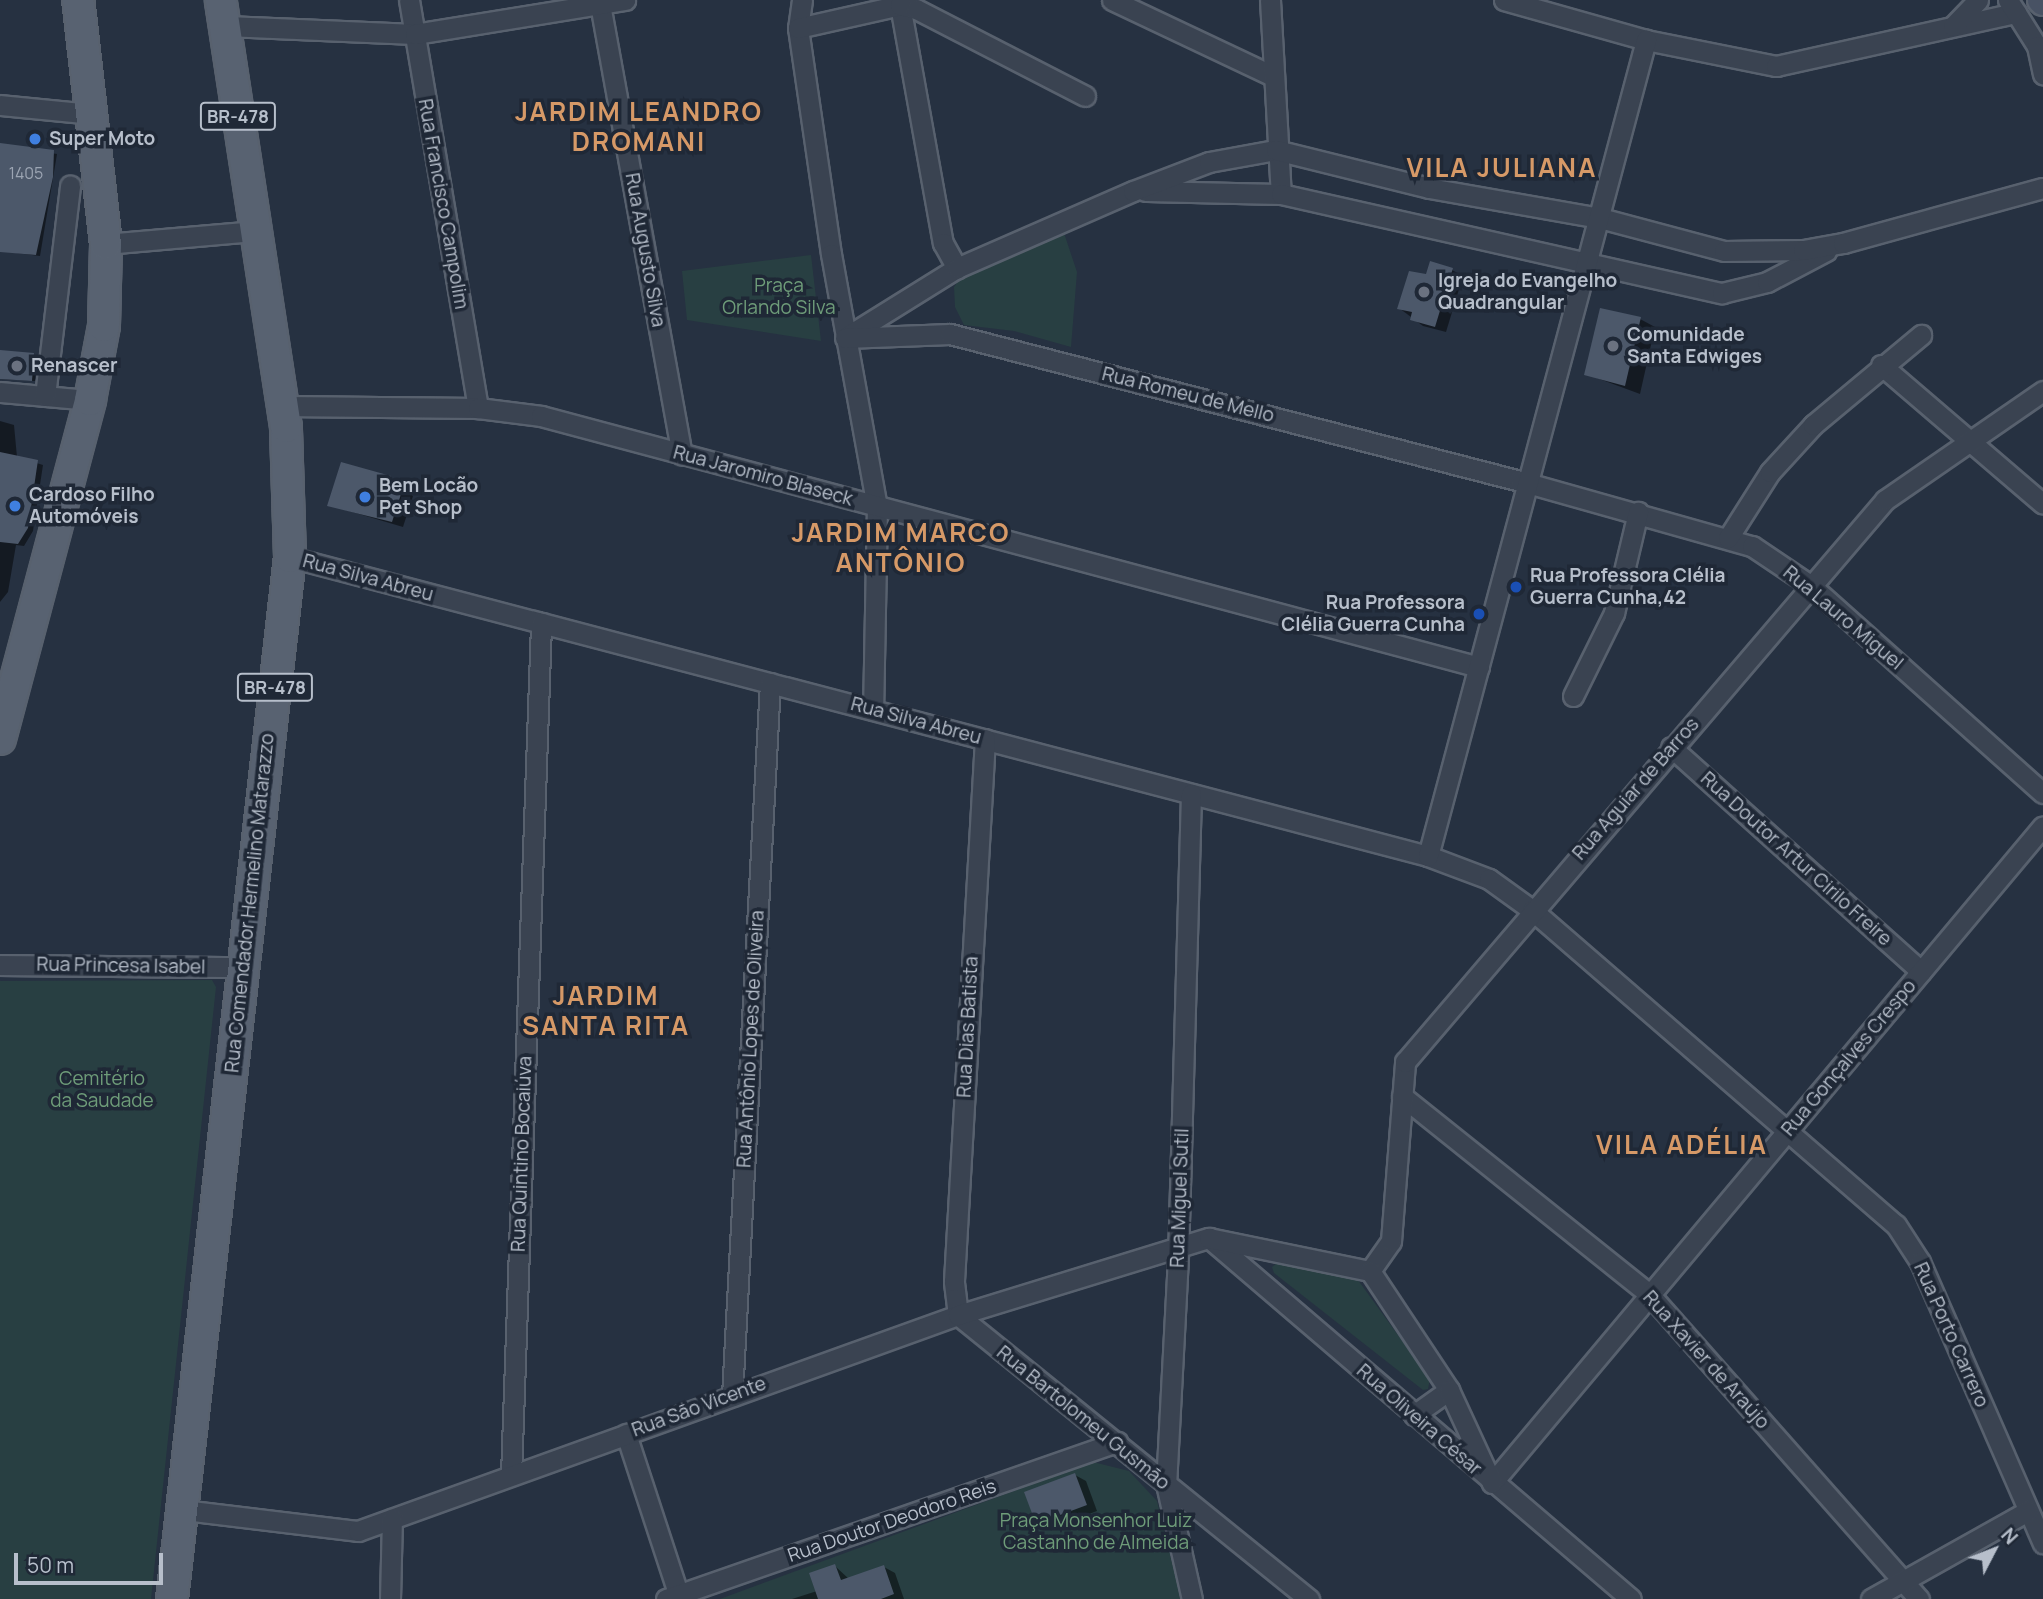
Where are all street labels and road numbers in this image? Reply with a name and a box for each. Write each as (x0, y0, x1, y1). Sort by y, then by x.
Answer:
street label: Rua Francisco Campolim (413, 97, 473, 311)
road number: BR-478 (200, 102, 276, 131)
street label: Rua Augusto Silva (620, 171, 670, 329)
street label: Rua Romeu de Mello (1100, 363, 1276, 427)
street label: Rua Jaromiro Blaseck (671, 441, 855, 511)
street label: Rua Silva Abreu (300, 550, 436, 606)
street label: Rua Lauro Miguel (1778, 561, 1908, 675)
road number: BR-478 (236, 672, 314, 702)
street label: Rua Silva Abreu (848, 693, 984, 749)
street label: Rua Aguiar de Barros (1568, 713, 1704, 865)
street label: Rua Comendador Hermelino Matarazzo (221, 732, 279, 1074)
street label: Rua Doutor Artur Cirilo Freire (1696, 767, 1896, 951)
street label: Rua Antônio Lopes de Oliveira (733, 910, 769, 1168)
street label: Rua Princesa Isabel (36, 953, 206, 979)
street label: Rua Dias Batista (953, 956, 983, 1098)
street label: Rua Gonçalves Crespo (1777, 975, 1921, 1141)
street label: Rua Quintino Bocaiúva (507, 1056, 537, 1252)
street label: Rua Miguel Sutil (1166, 1128, 1194, 1268)
street label: Rua Porto Carrero (1909, 1259, 1993, 1411)
street label: Rua Xavier de Araújo (1638, 1286, 1774, 1434)
street label: Rua Bartolomeu Gusmão (992, 1341, 1174, 1495)
street label: Rua Oliveira César (1352, 1360, 1486, 1480)
street label: Rua São Vicente (629, 1372, 769, 1442)
street label: Rua Doutor Deodoro Reis (785, 1475, 999, 1567)

